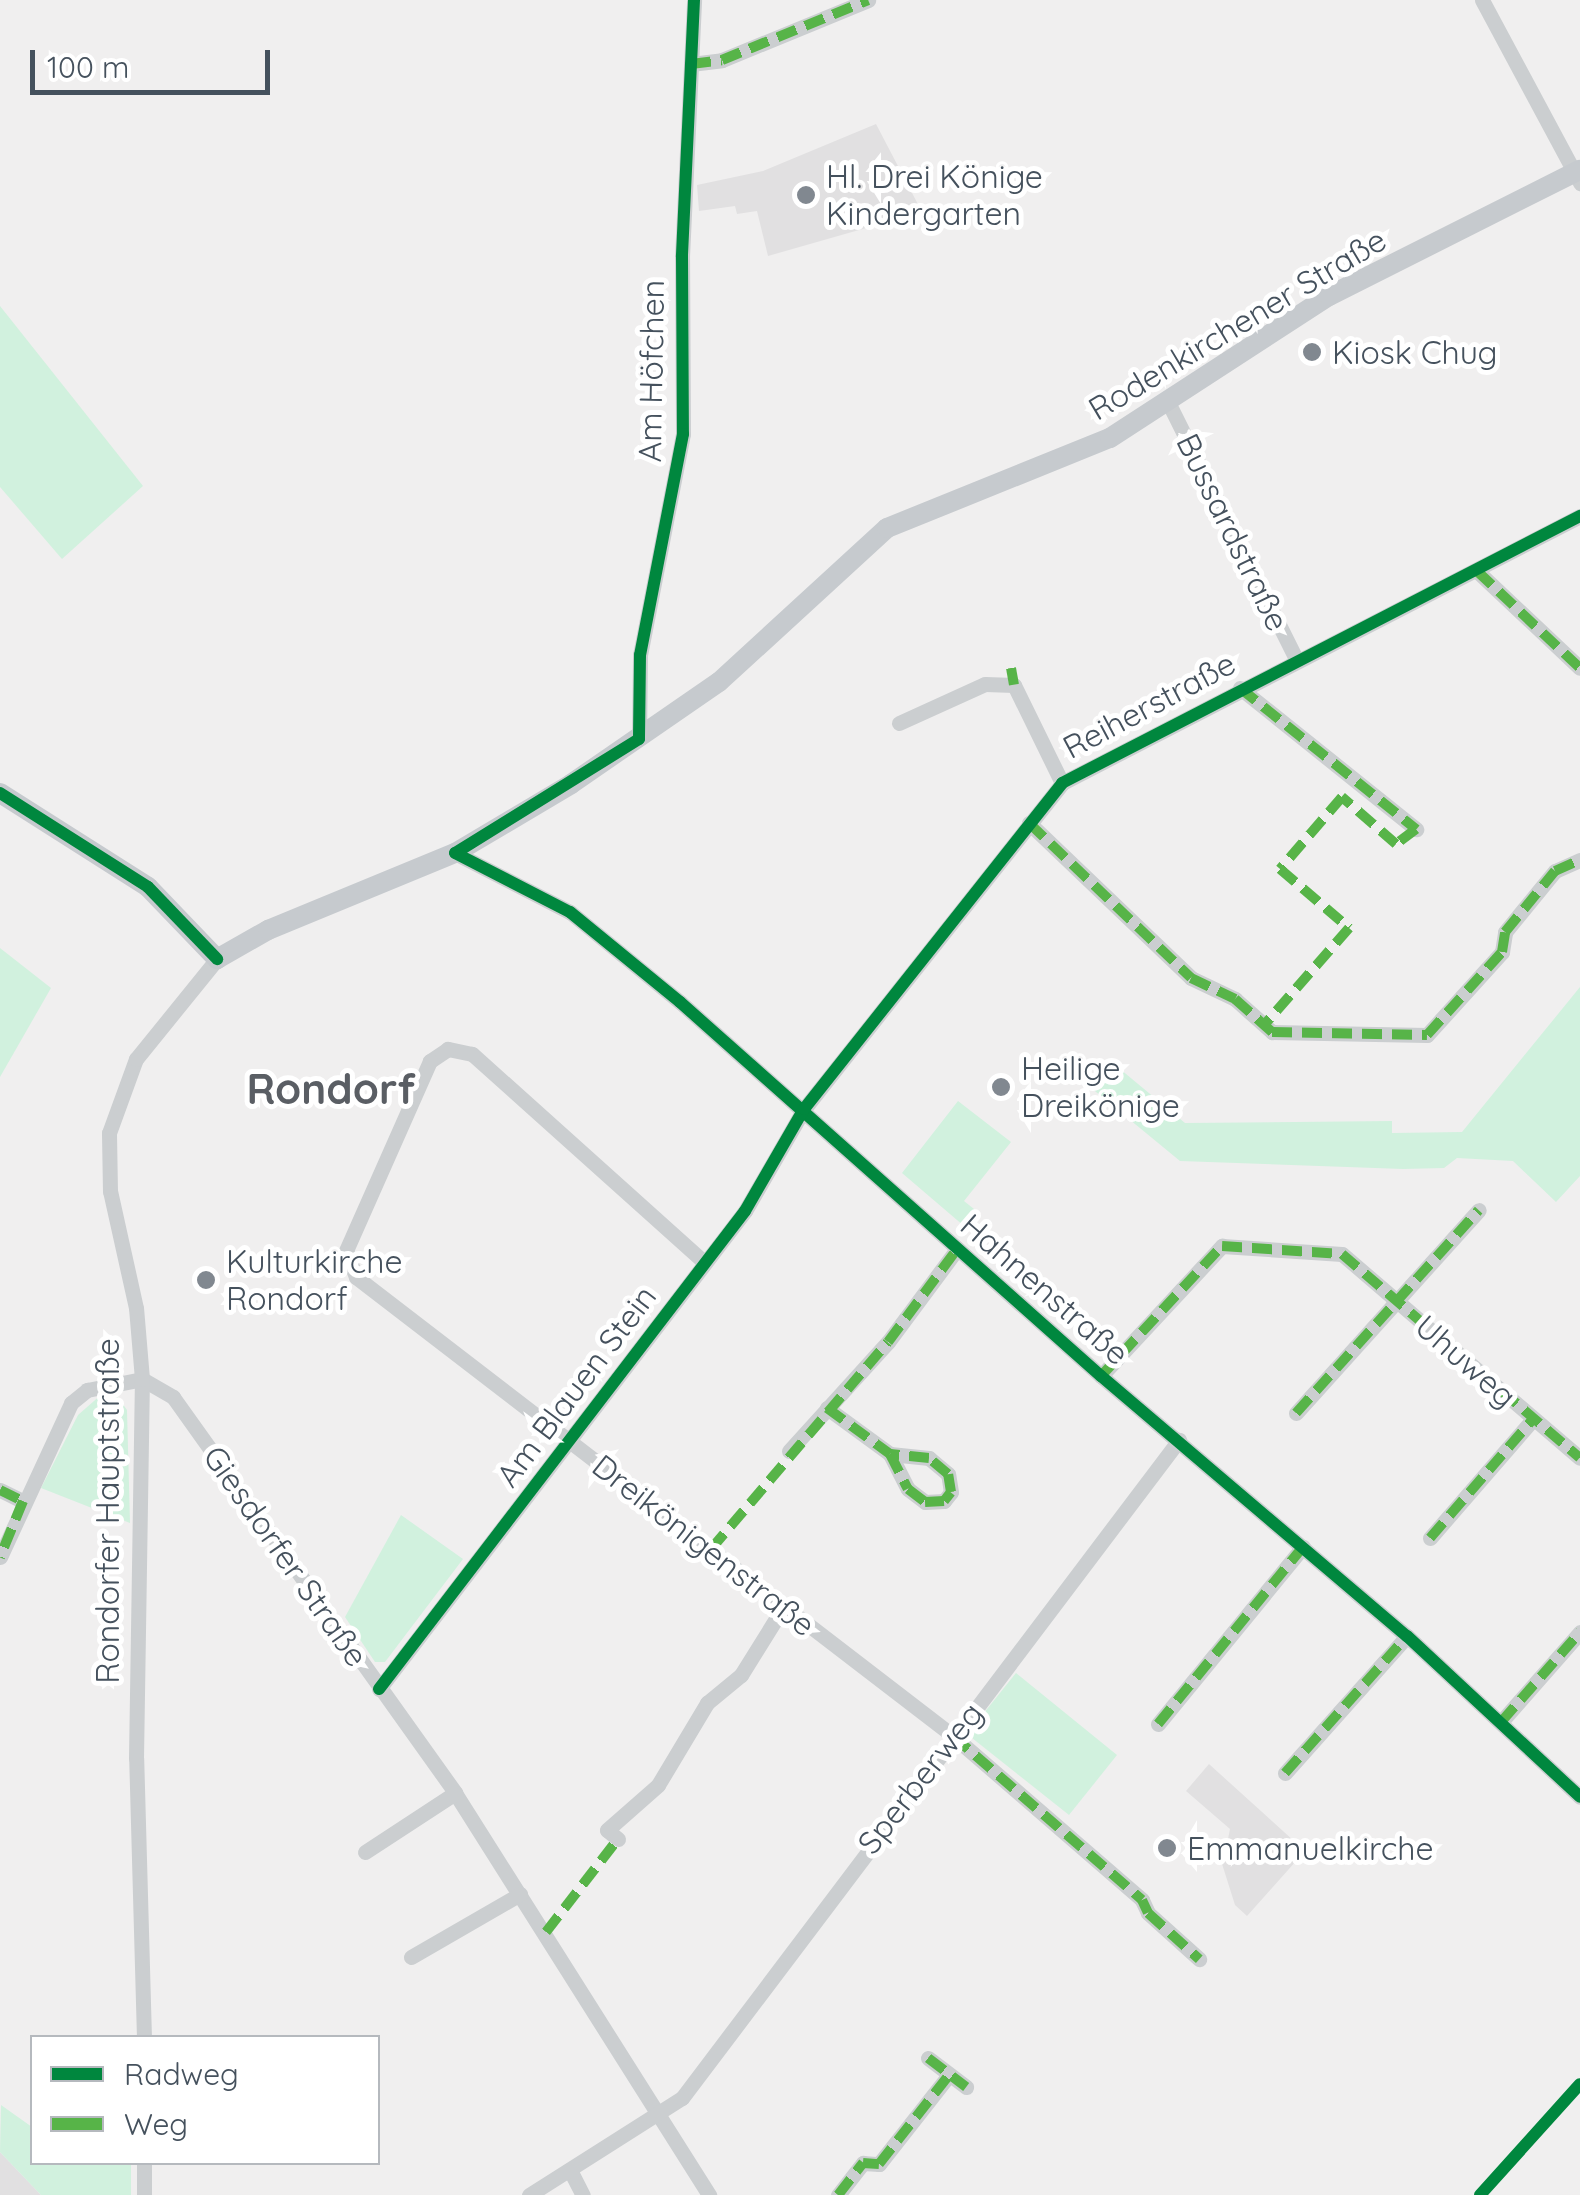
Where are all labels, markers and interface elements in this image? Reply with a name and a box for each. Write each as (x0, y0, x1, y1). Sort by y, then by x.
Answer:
scale bar (35, 30, 275, 92)
text: 100 m (47, 48, 129, 86)
place label: Hl. Drei Könige Kindergarten (826, 158, 1043, 233)
marker: Hl. Drei Könige Kindergarten (795, 184, 817, 206)
street label: Rodenkirchener Straße (1081, 220, 1393, 428)
street label: Am Höfchen (630, 279, 672, 463)
place label: Kiosk Chug (1332, 333, 1498, 371)
marker: Kiosk Chug (1301, 341, 1323, 363)
street label: Bussardstraße (1169, 427, 1297, 637)
street label: Reiherstraße (1056, 644, 1242, 766)
place label: Heilige Dreikönige (1021, 1050, 1180, 1125)
district label: Rondorf (246, 1064, 416, 1114)
marker: Heilige Dreikönige (990, 1076, 1012, 1098)
street label: Hahnenstraße (953, 1206, 1137, 1372)
place label: Kulturkirche Rondorf (226, 1243, 402, 1318)
marker: Kulturkirche Rondorf (195, 1269, 217, 1291)
street label: Am Blauen Stein (488, 1278, 664, 1494)
street label: Uhuweg (1408, 1307, 1524, 1415)
street label: Rondorfer Hauptstraße (88, 1338, 126, 1684)
street label: Giesdorfer Straße (196, 1438, 376, 1674)
street label: Dreikönigenstraße (585, 1446, 823, 1644)
street label: Sperberweg (849, 1695, 991, 1861)
place label: Emmanuelkirche (1187, 1829, 1433, 1867)
marker: Emmanuelkirche (1156, 1837, 1178, 1859)
legend (30, 2035, 380, 2165)
text: Radweg (124, 2055, 239, 2093)
text: Weg (124, 2105, 188, 2143)

